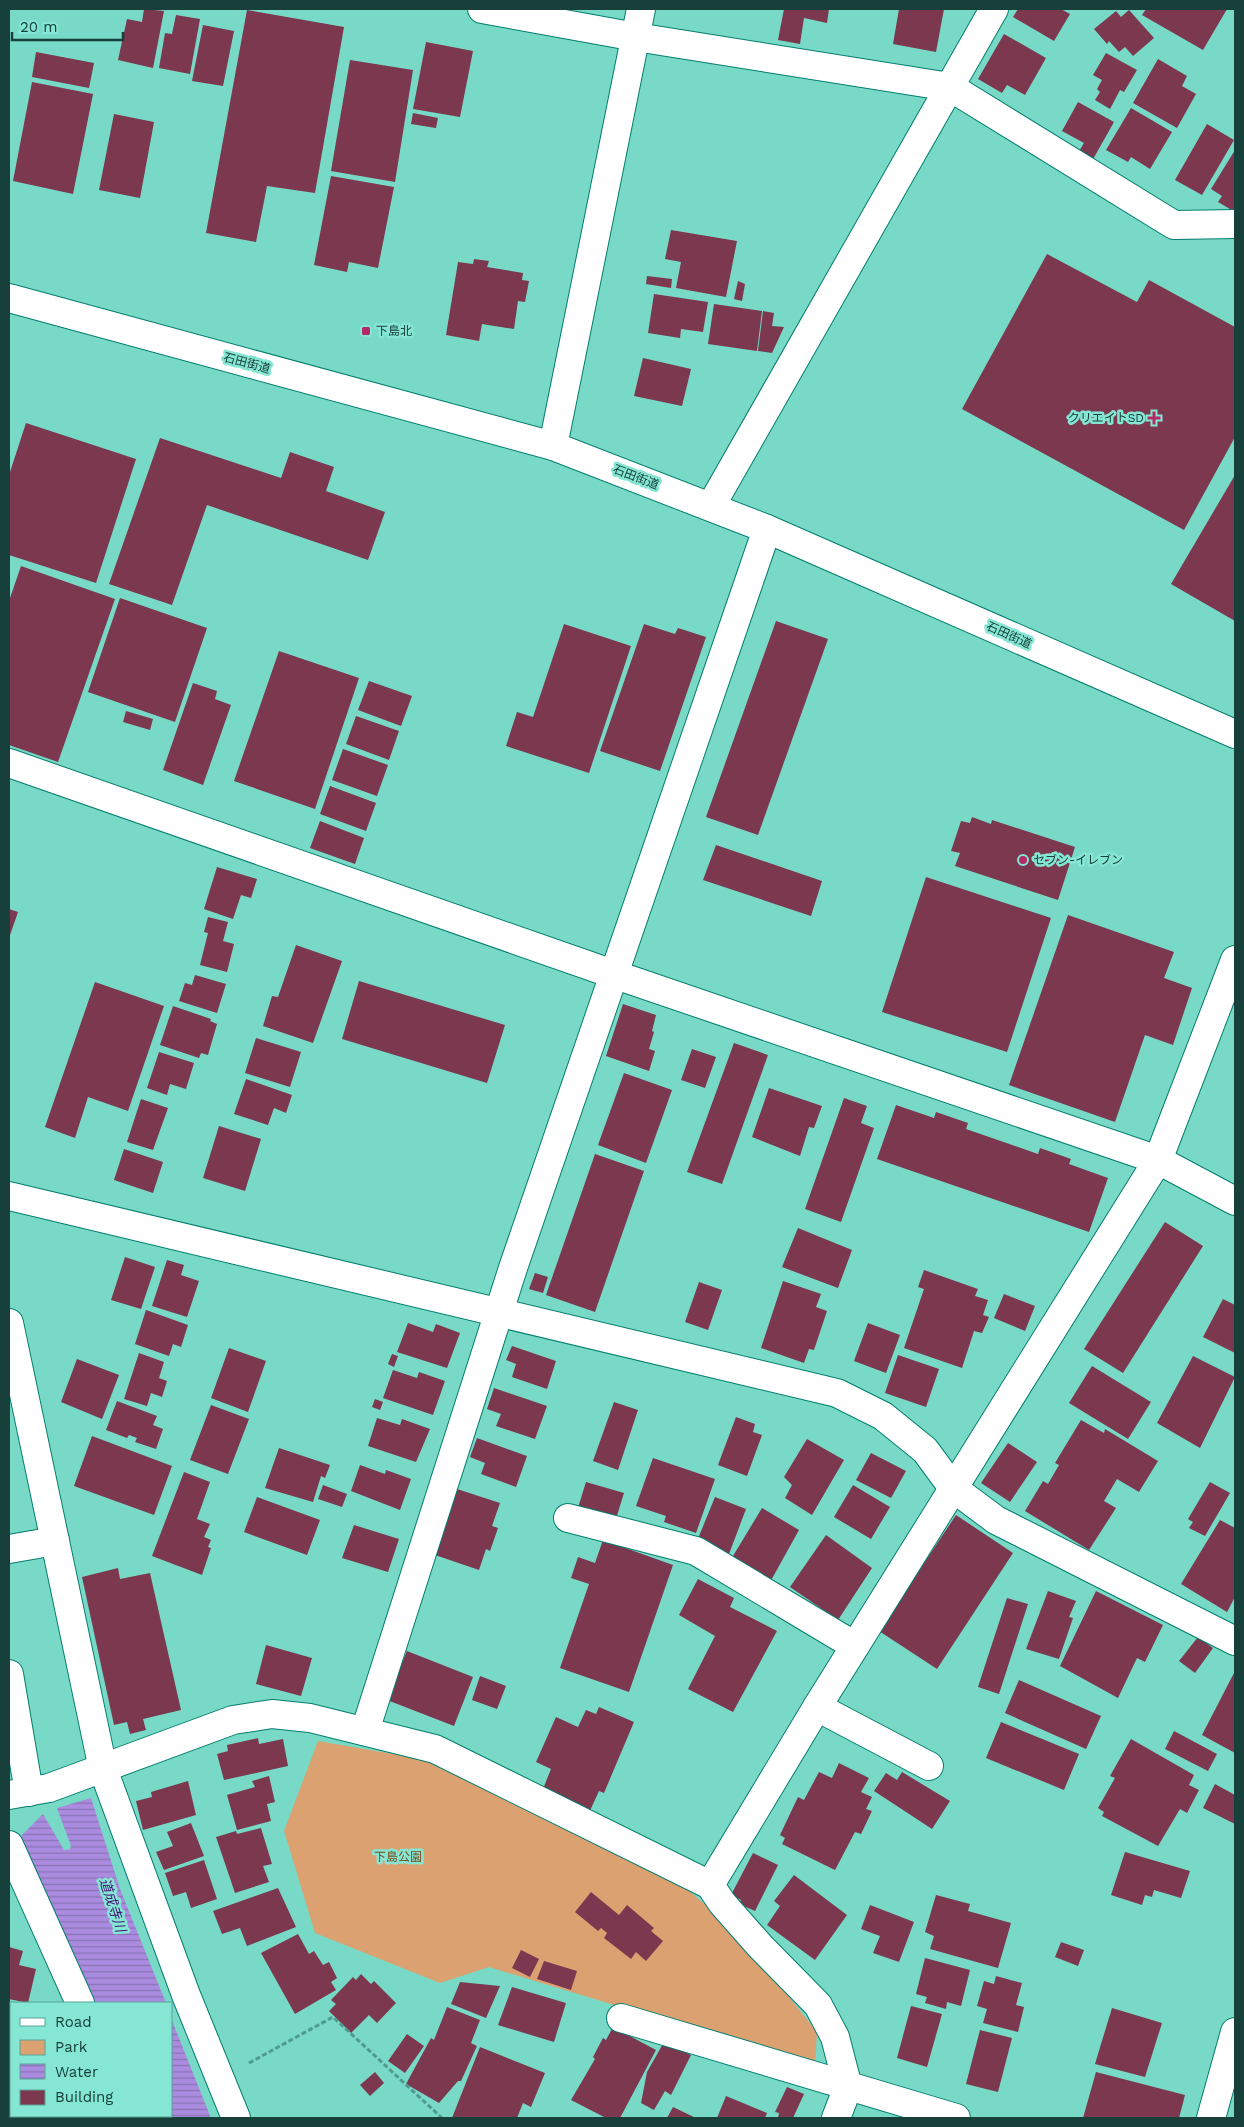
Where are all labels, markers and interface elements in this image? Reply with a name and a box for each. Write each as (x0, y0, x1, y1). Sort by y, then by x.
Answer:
scale bar (12, 10, 124, 42)
text: 20 m (20, 18, 58, 36)
place label: 下島北 (376, 324, 412, 338)
marker: 下島北 (360, 325, 372, 337)
street label: 石田街道 (222, 350, 272, 376)
place label: クリエイトSD (1068, 411, 1144, 425)
marker: クリエイトSD (1148, 412, 1160, 424)
street label: 石田街道 (611, 462, 661, 492)
street label: 石田街道 (984, 619, 1034, 651)
place label: セブン-イレブン (1033, 853, 1123, 867)
marker: セブン-イレブン (1017, 854, 1029, 866)
park label: 下島公園 (374, 1850, 422, 1864)
water label: 道成寺川 (97, 1876, 130, 1936)
legend (10, 2002, 172, 2117)
text: Road (55, 2013, 92, 2031)
text: Park (55, 2038, 88, 2056)
text: Water (55, 2063, 98, 2081)
text: Building (55, 2088, 113, 2106)

